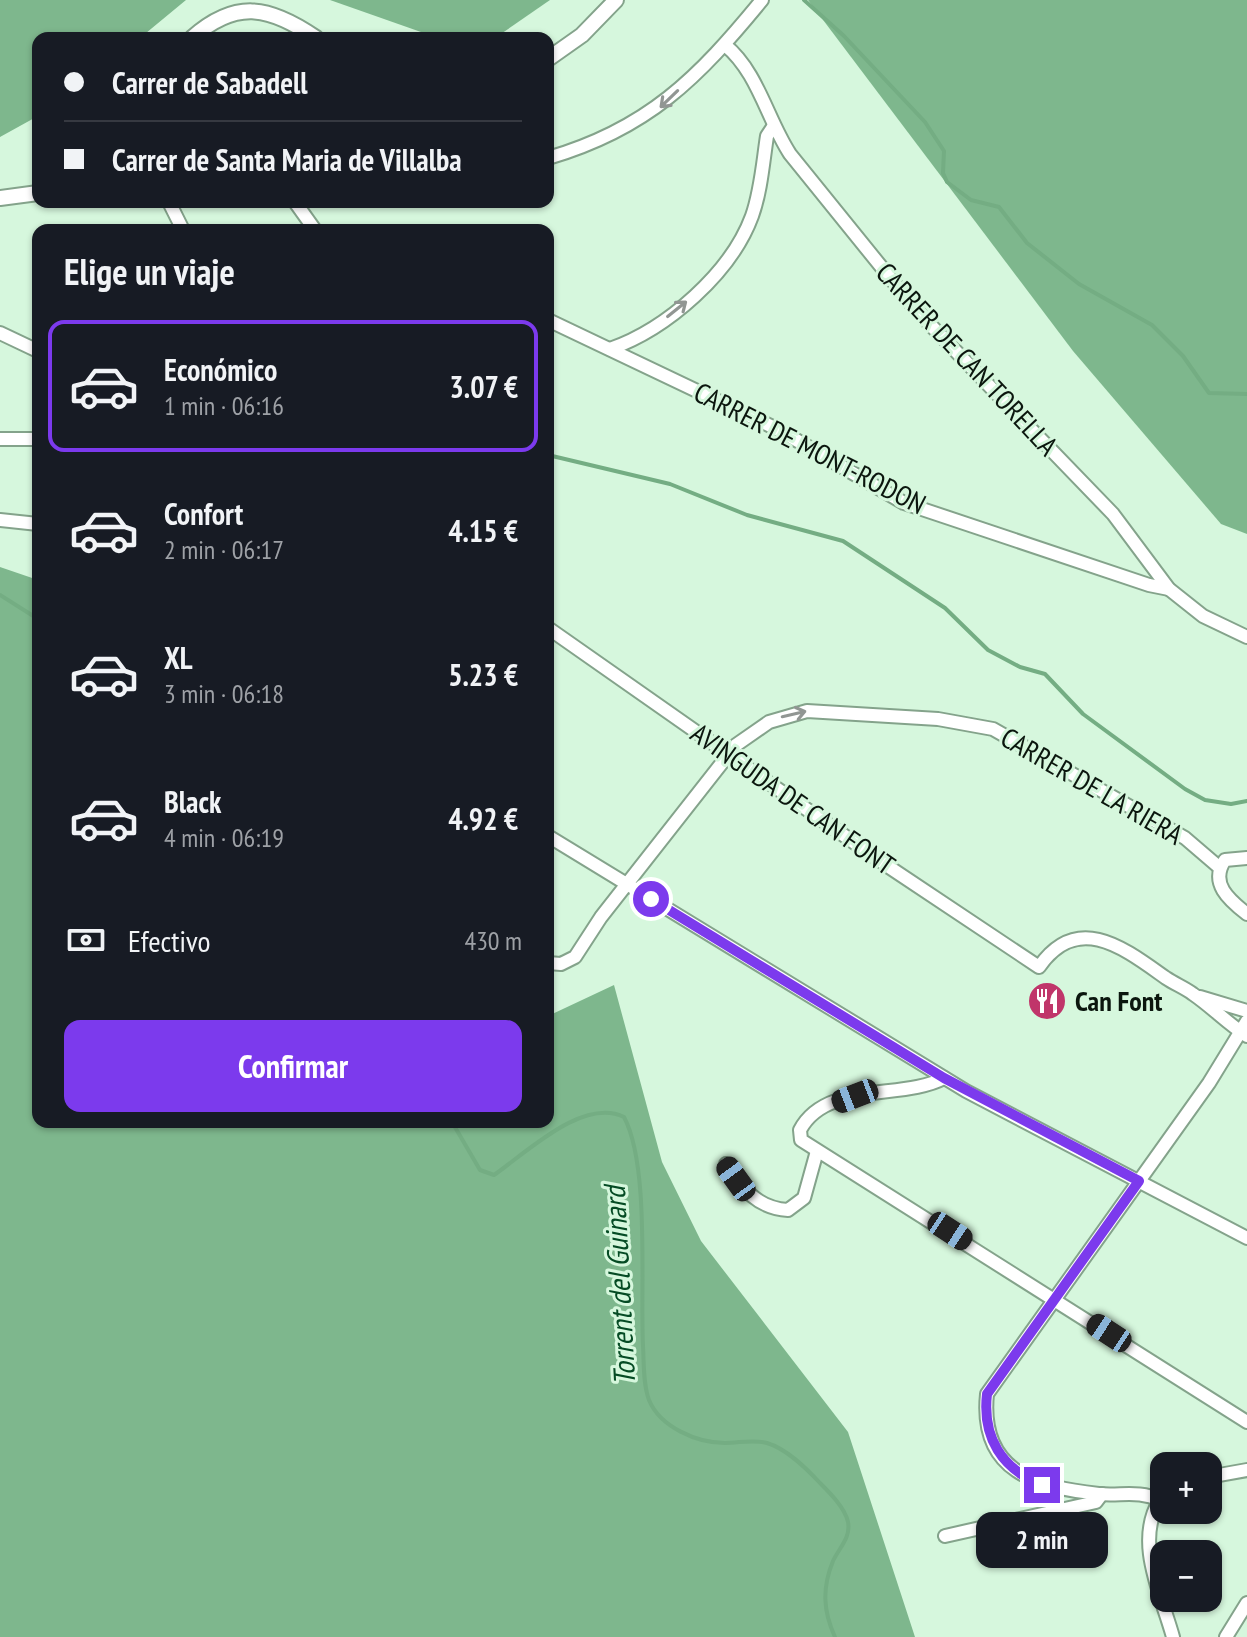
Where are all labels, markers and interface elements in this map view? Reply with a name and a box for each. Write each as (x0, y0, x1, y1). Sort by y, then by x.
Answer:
text: Carrer de Sabadell (112, 63, 308, 102)
one-way arrow (659, 89, 679, 108)
text: Carrer de Santa Maria de Villalba (112, 140, 462, 179)
text: Elige un viaje (64, 248, 235, 295)
street label: CARRER DE CAN TORELLA (868, 254, 1067, 464)
one-way arrow (666, 300, 687, 317)
icon: car (68, 350, 140, 422)
text: Económico (164, 350, 277, 389)
text: 3.07 € (449, 367, 518, 406)
street label: CARRER DE MONT-RODON (688, 373, 932, 522)
text: 1 min · 06:16 (164, 389, 284, 422)
icon: car (68, 494, 140, 566)
text: Confort (164, 494, 243, 533)
text: 4.15 € (448, 511, 518, 550)
text: 2 min · 06:17 (164, 533, 284, 566)
icon: car (68, 638, 140, 710)
text: XL (164, 638, 193, 677)
text: 5.23 € (448, 655, 518, 694)
text: 3 min · 06:18 (164, 677, 284, 710)
one-way arrow (781, 706, 807, 721)
street label: AVINGUDA DE CAN FONT (684, 714, 903, 883)
street label: CARRER DE LA RIERA (995, 718, 1191, 853)
icon: car (68, 782, 140, 854)
text: Black (164, 782, 221, 821)
text: 4.92 € (448, 799, 518, 838)
text: 4 min · 06:19 (164, 821, 284, 854)
route start (633, 881, 669, 917)
icon: cash (64, 918, 108, 962)
text: Efectivo (128, 921, 211, 960)
text: 430 m (464, 924, 522, 957)
restaurant icon: Can Font (1026, 980, 1068, 1022)
place label: Can Font (1075, 982, 1162, 1019)
button: Confirmar (64, 1020, 522, 1112)
car (828, 1076, 882, 1116)
car (712, 1153, 760, 1205)
water label: Torrent del Guinard (594, 1182, 643, 1387)
car (923, 1208, 977, 1254)
car (1082, 1310, 1136, 1356)
map controls (1150, 1452, 1222, 1612)
button: + (1150, 1452, 1222, 1524)
route end (1024, 1467, 1060, 1503)
callout: 2 min (976, 1513, 1108, 1569)
text: 2 min (1016, 1523, 1068, 1556)
button: − (1150, 1540, 1222, 1612)

